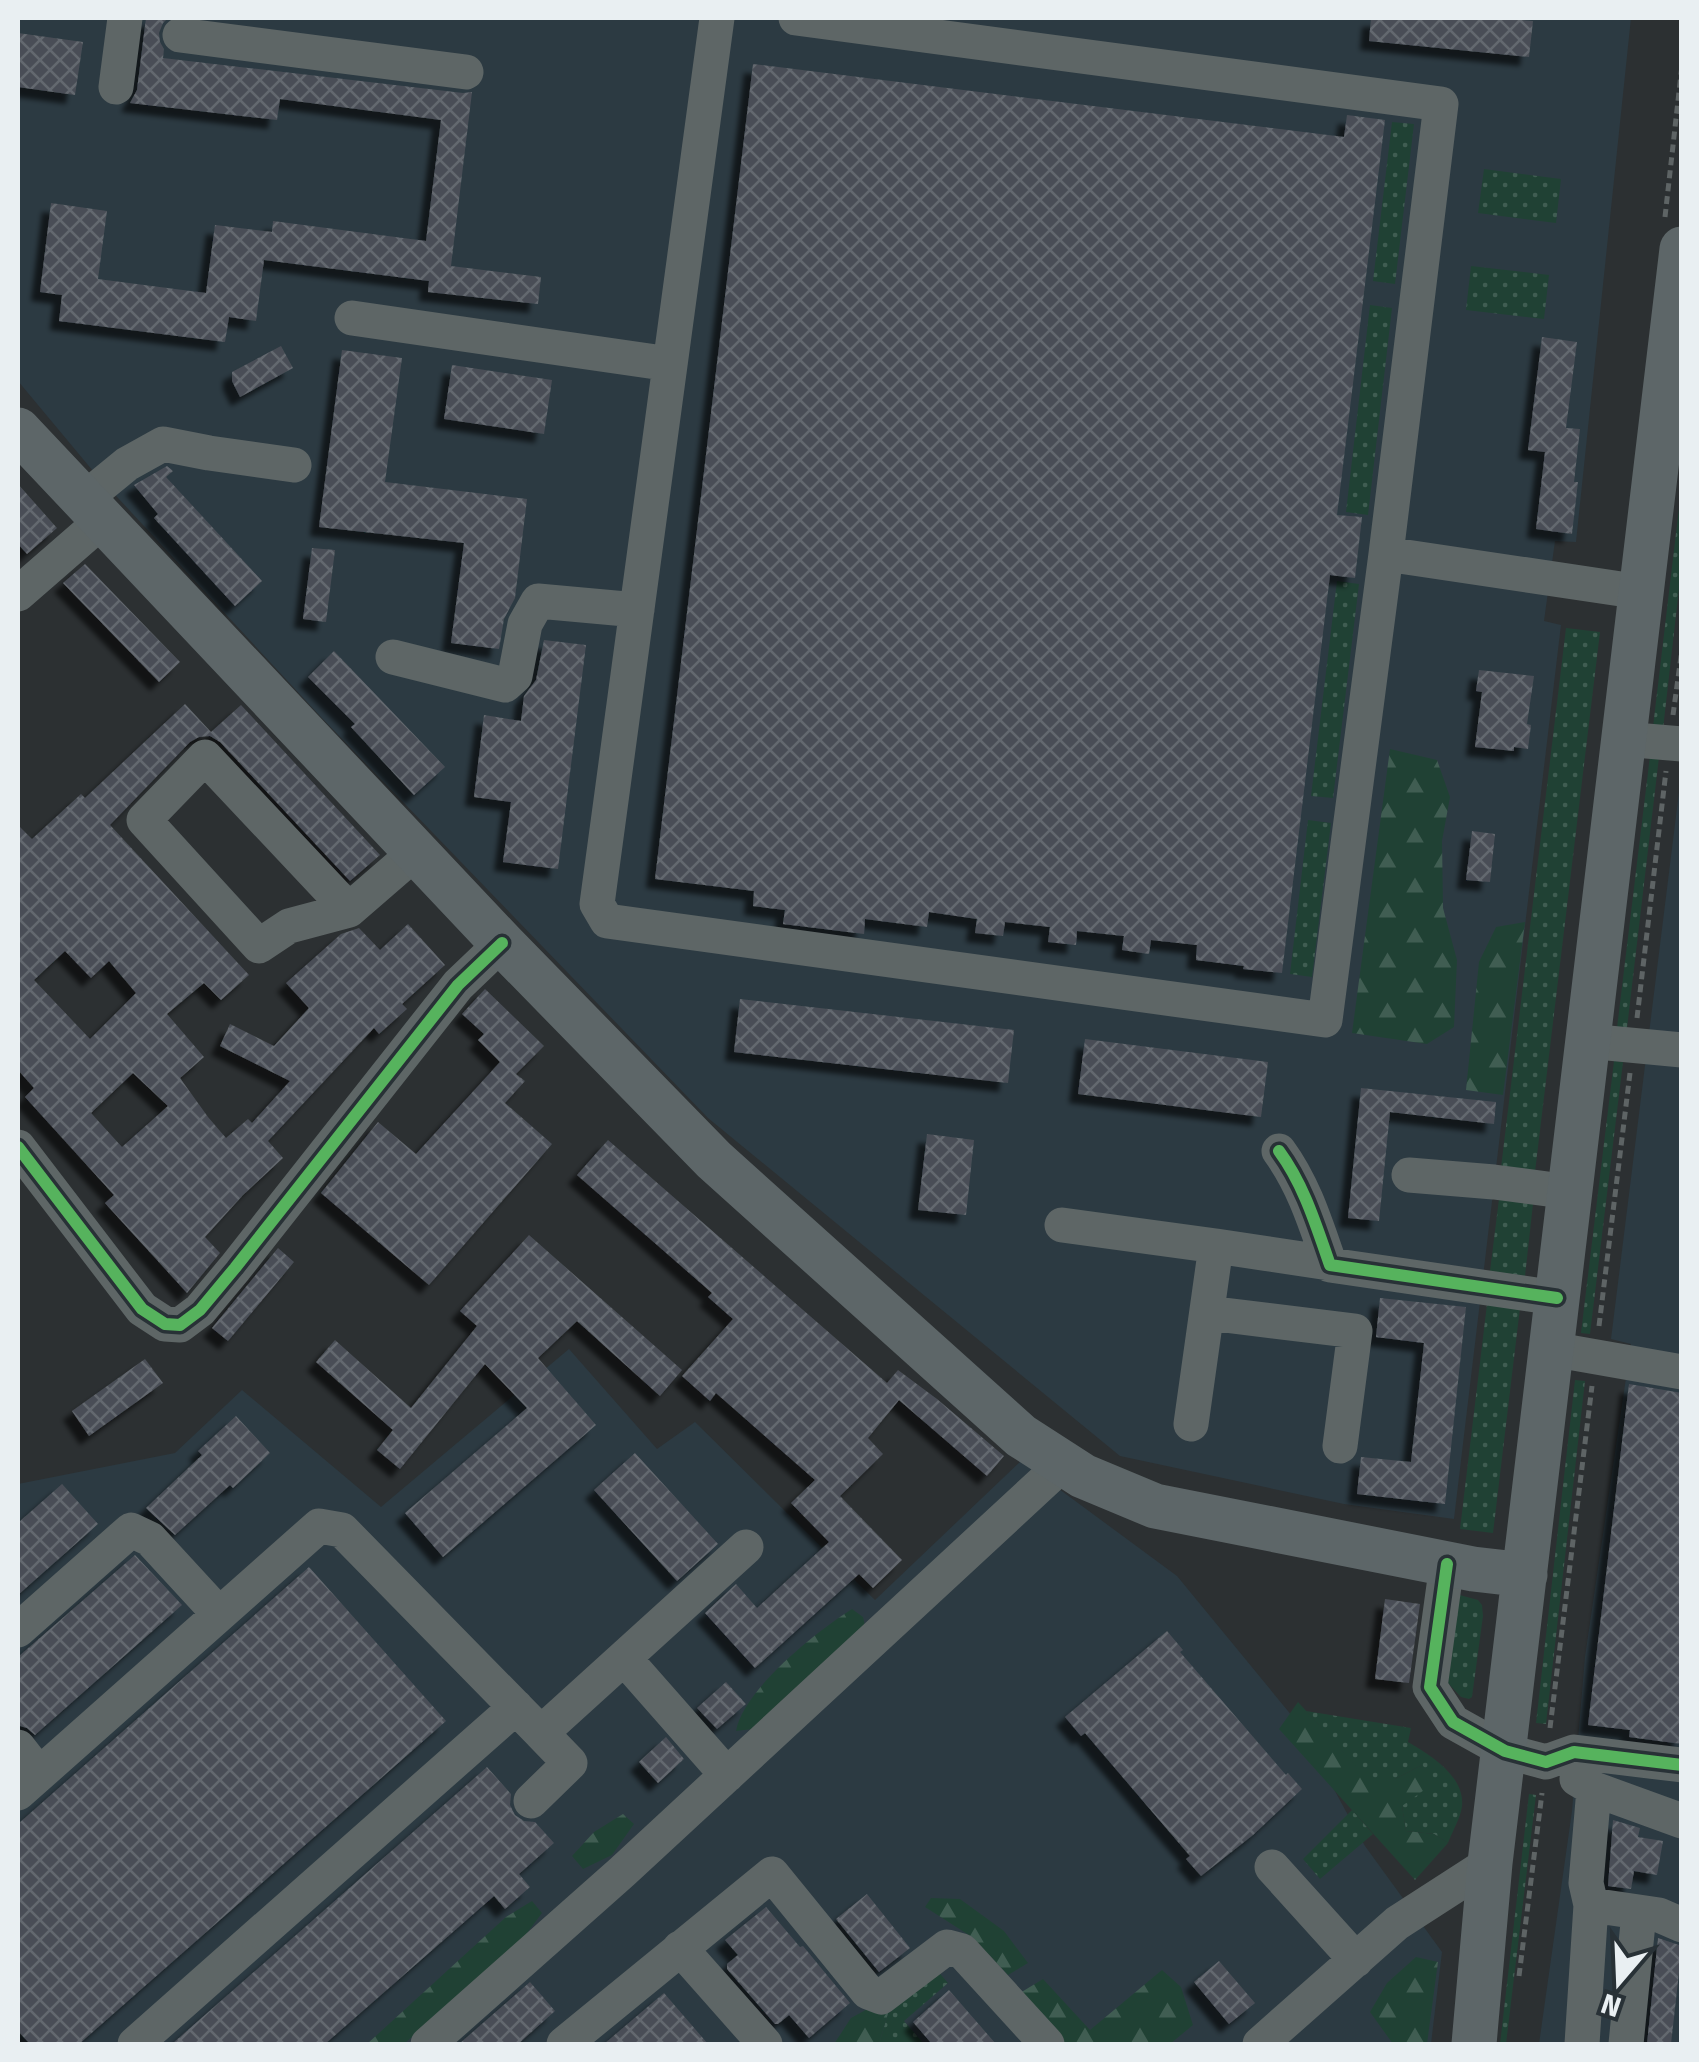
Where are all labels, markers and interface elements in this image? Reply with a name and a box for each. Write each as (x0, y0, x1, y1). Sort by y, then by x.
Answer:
north arrow (1569, 1932, 1669, 2032)
text: N (1597, 1987, 1625, 2024)

